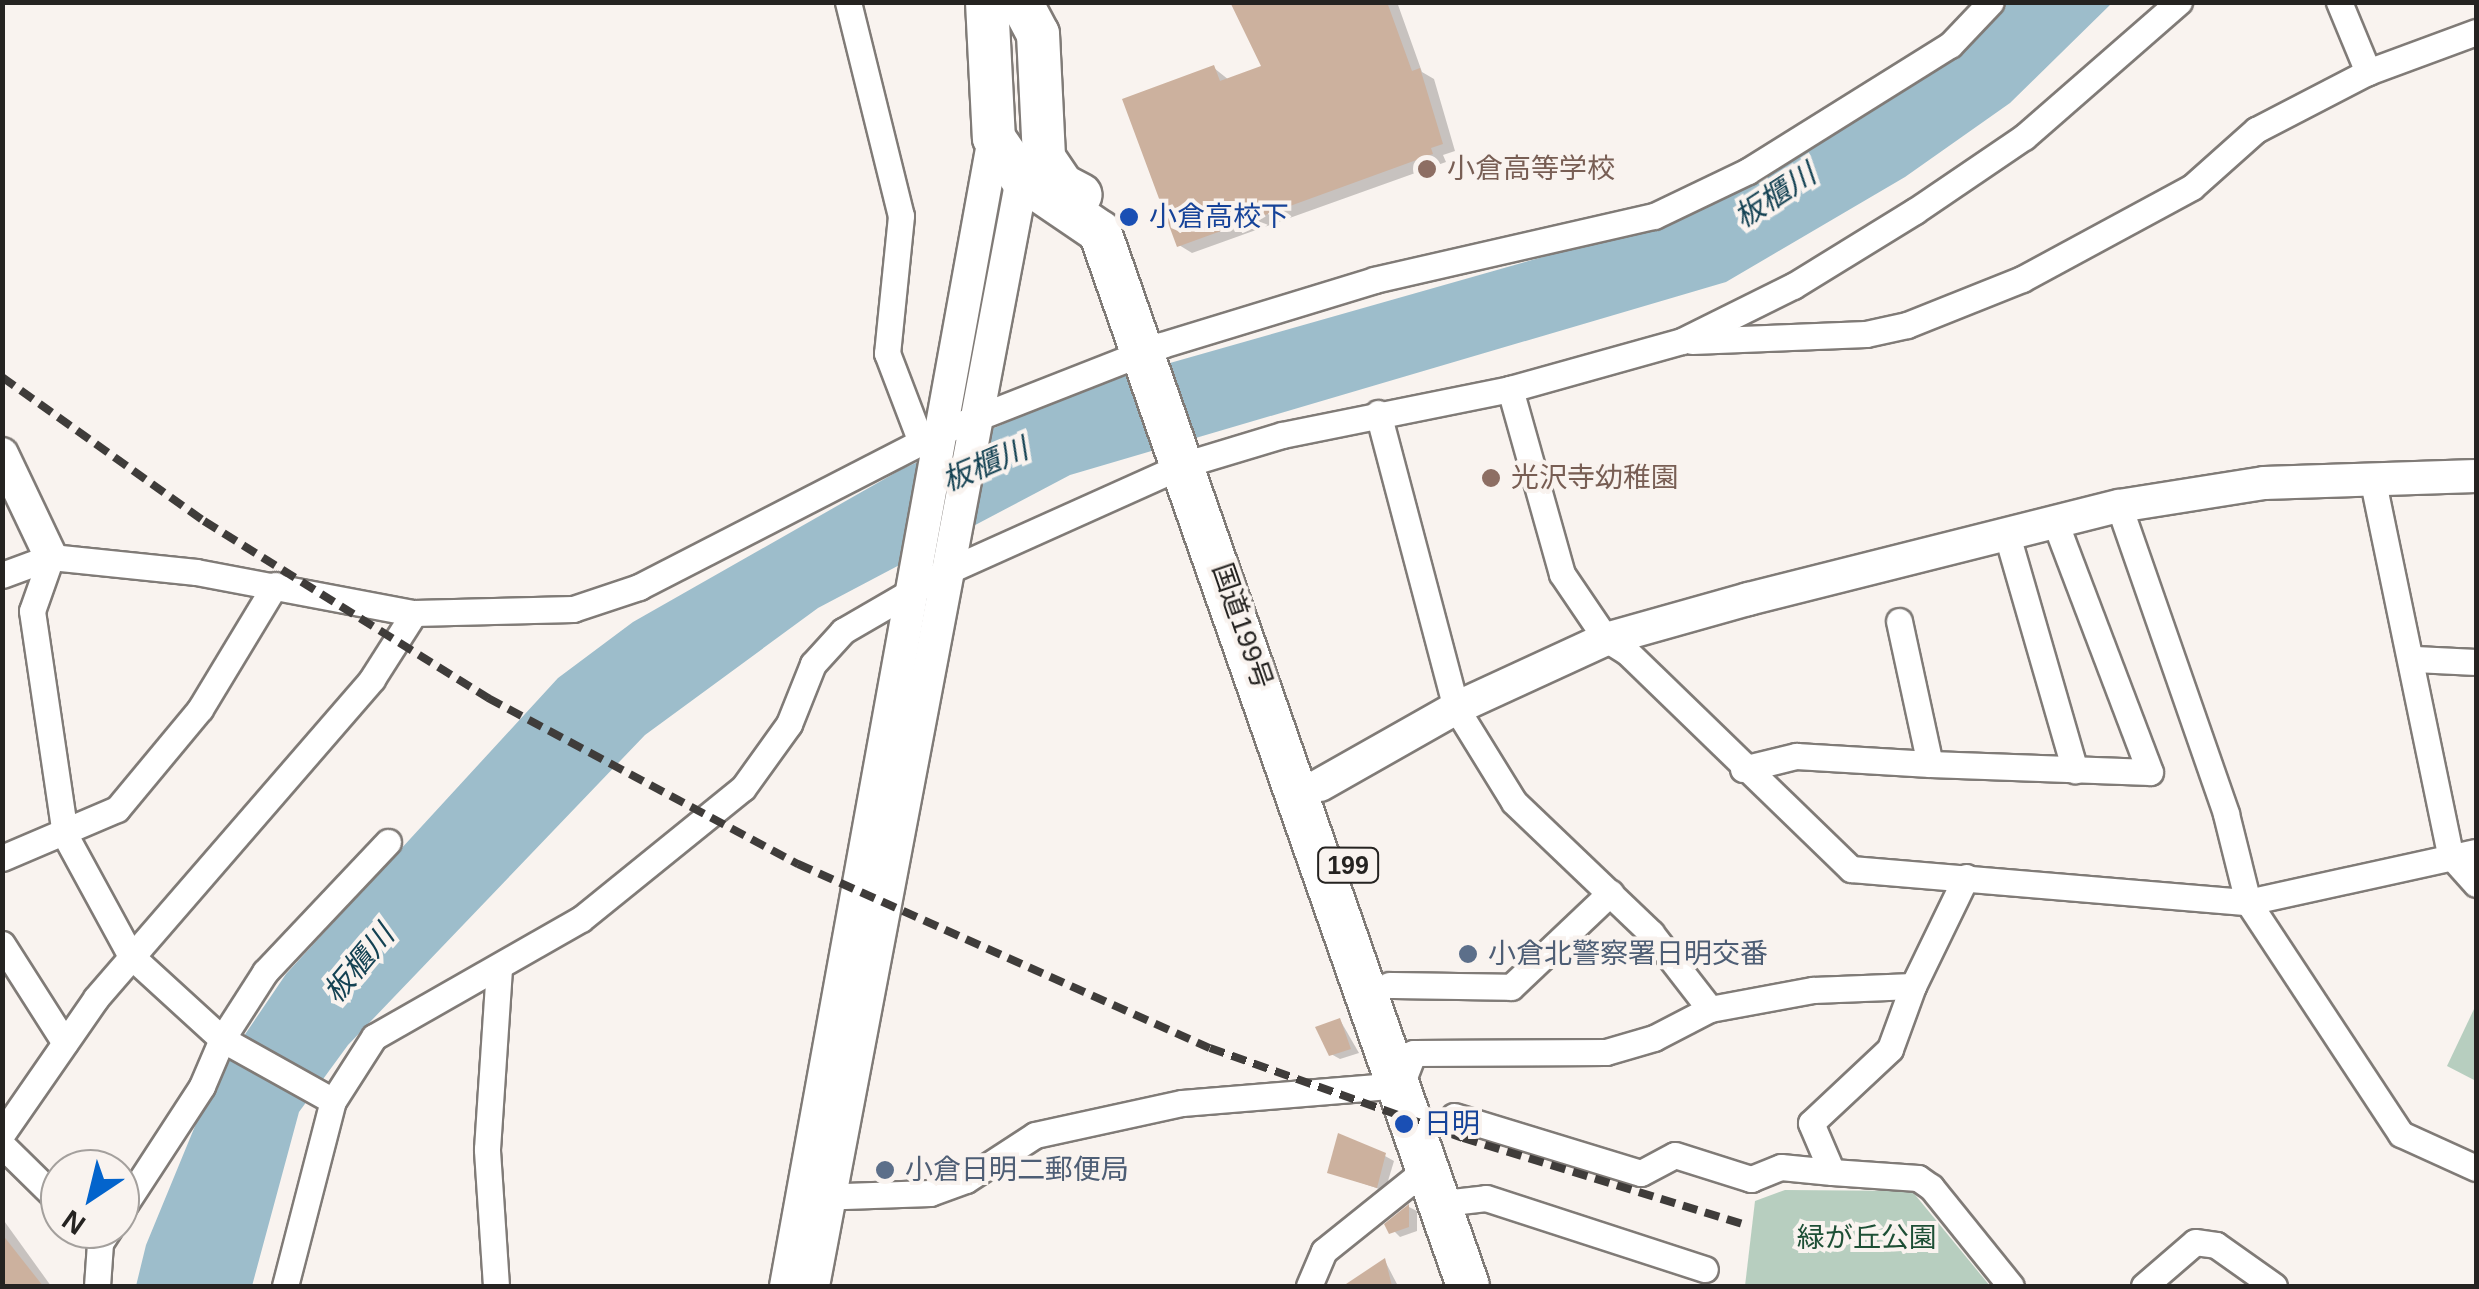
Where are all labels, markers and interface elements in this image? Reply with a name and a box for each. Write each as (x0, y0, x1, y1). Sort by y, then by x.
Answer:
place label: 小倉高等学校 (1447, 152, 1615, 186)
water label: 板櫃川 (1727, 156, 1823, 236)
marker: 小倉高等学校 (1416, 158, 1438, 180)
place label: 小倉高校下 (1149, 200, 1289, 234)
marker: 小倉高校下 (1118, 206, 1140, 228)
water label: 板櫃川 (937, 431, 1033, 499)
place label: 光沢寺幼稚園 (1511, 461, 1679, 495)
marker: 光沢寺幼稚園 (1480, 467, 1502, 489)
street label: 国道199号 (1205, 559, 1279, 693)
road number: 199 (1316, 845, 1380, 885)
water label: 板櫃川 (316, 918, 402, 1010)
place label: 小倉北警察署日明交番 (1488, 937, 1768, 971)
marker: 小倉北警察署日明交番 (1457, 943, 1479, 965)
place label: 日明 (1424, 1107, 1480, 1141)
marker: 日明 (1393, 1113, 1415, 1135)
north arrow (40, 1149, 140, 1249)
place label: 小倉日明二郵便局 (905, 1153, 1129, 1187)
marker: 小倉日明二郵便局 (874, 1159, 896, 1181)
text: N (56, 1204, 91, 1241)
park label: 緑が丘公園 (1797, 1221, 1937, 1255)

